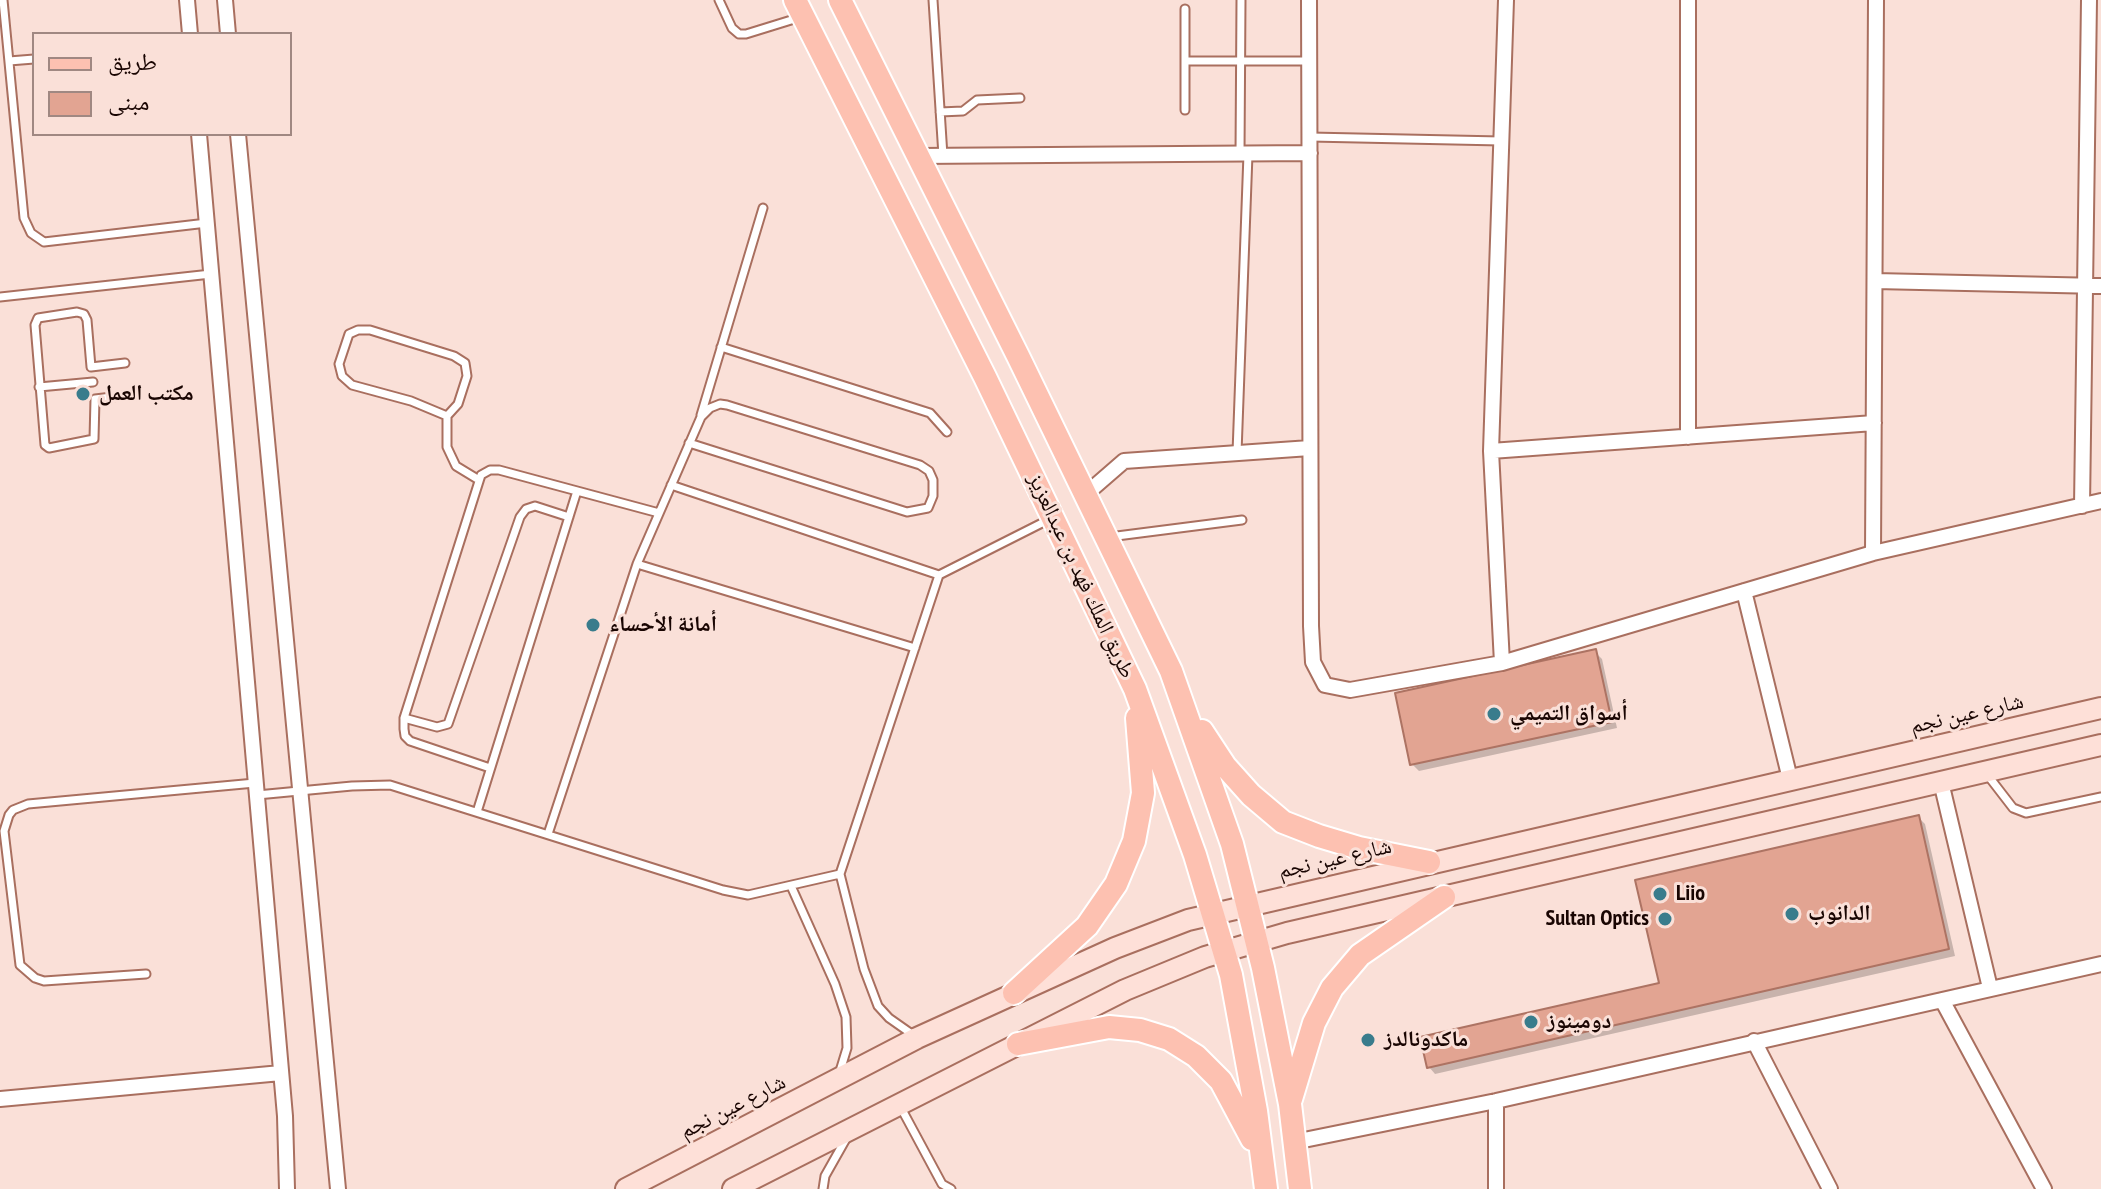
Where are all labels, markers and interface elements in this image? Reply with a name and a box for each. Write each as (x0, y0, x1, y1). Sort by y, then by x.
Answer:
legend (32, 32, 292, 136)
text: طريق (108, 46, 157, 77)
text: مبنى (108, 86, 149, 117)
place label: مكتب العمل (99, 381, 194, 407)
marker: مكتب العمل (74, 385, 92, 403)
street label: طريق الملك فهد بن عبدالعزيز (1022, 469, 1140, 683)
place label: أمانة الأحساء (609, 612, 717, 638)
marker: أمانة الأحساء (584, 616, 602, 634)
street label: شارع عين نجم (1908, 688, 2026, 740)
place label: أسواق التميمي (1510, 701, 1628, 727)
marker: أسواق التميمي (1485, 705, 1503, 723)
street label: شارع عين نجم (1276, 833, 1394, 885)
place label: Liio (1676, 881, 1705, 907)
marker: Liio (1651, 885, 1669, 903)
place label: الدانوب (1808, 901, 1870, 927)
marker: الدانوب (1783, 905, 1801, 923)
place label: Sultan Optics (1546, 906, 1649, 932)
marker: Sultan Optics (1656, 910, 1674, 928)
place label: دومينوز (1547, 1009, 1611, 1035)
marker: دومينوز (1522, 1013, 1540, 1031)
place label: ماكدونالدز (1384, 1027, 1468, 1053)
marker: ماكدونالدز (1359, 1031, 1377, 1049)
street label: شارع عين نجم (676, 1069, 790, 1145)

